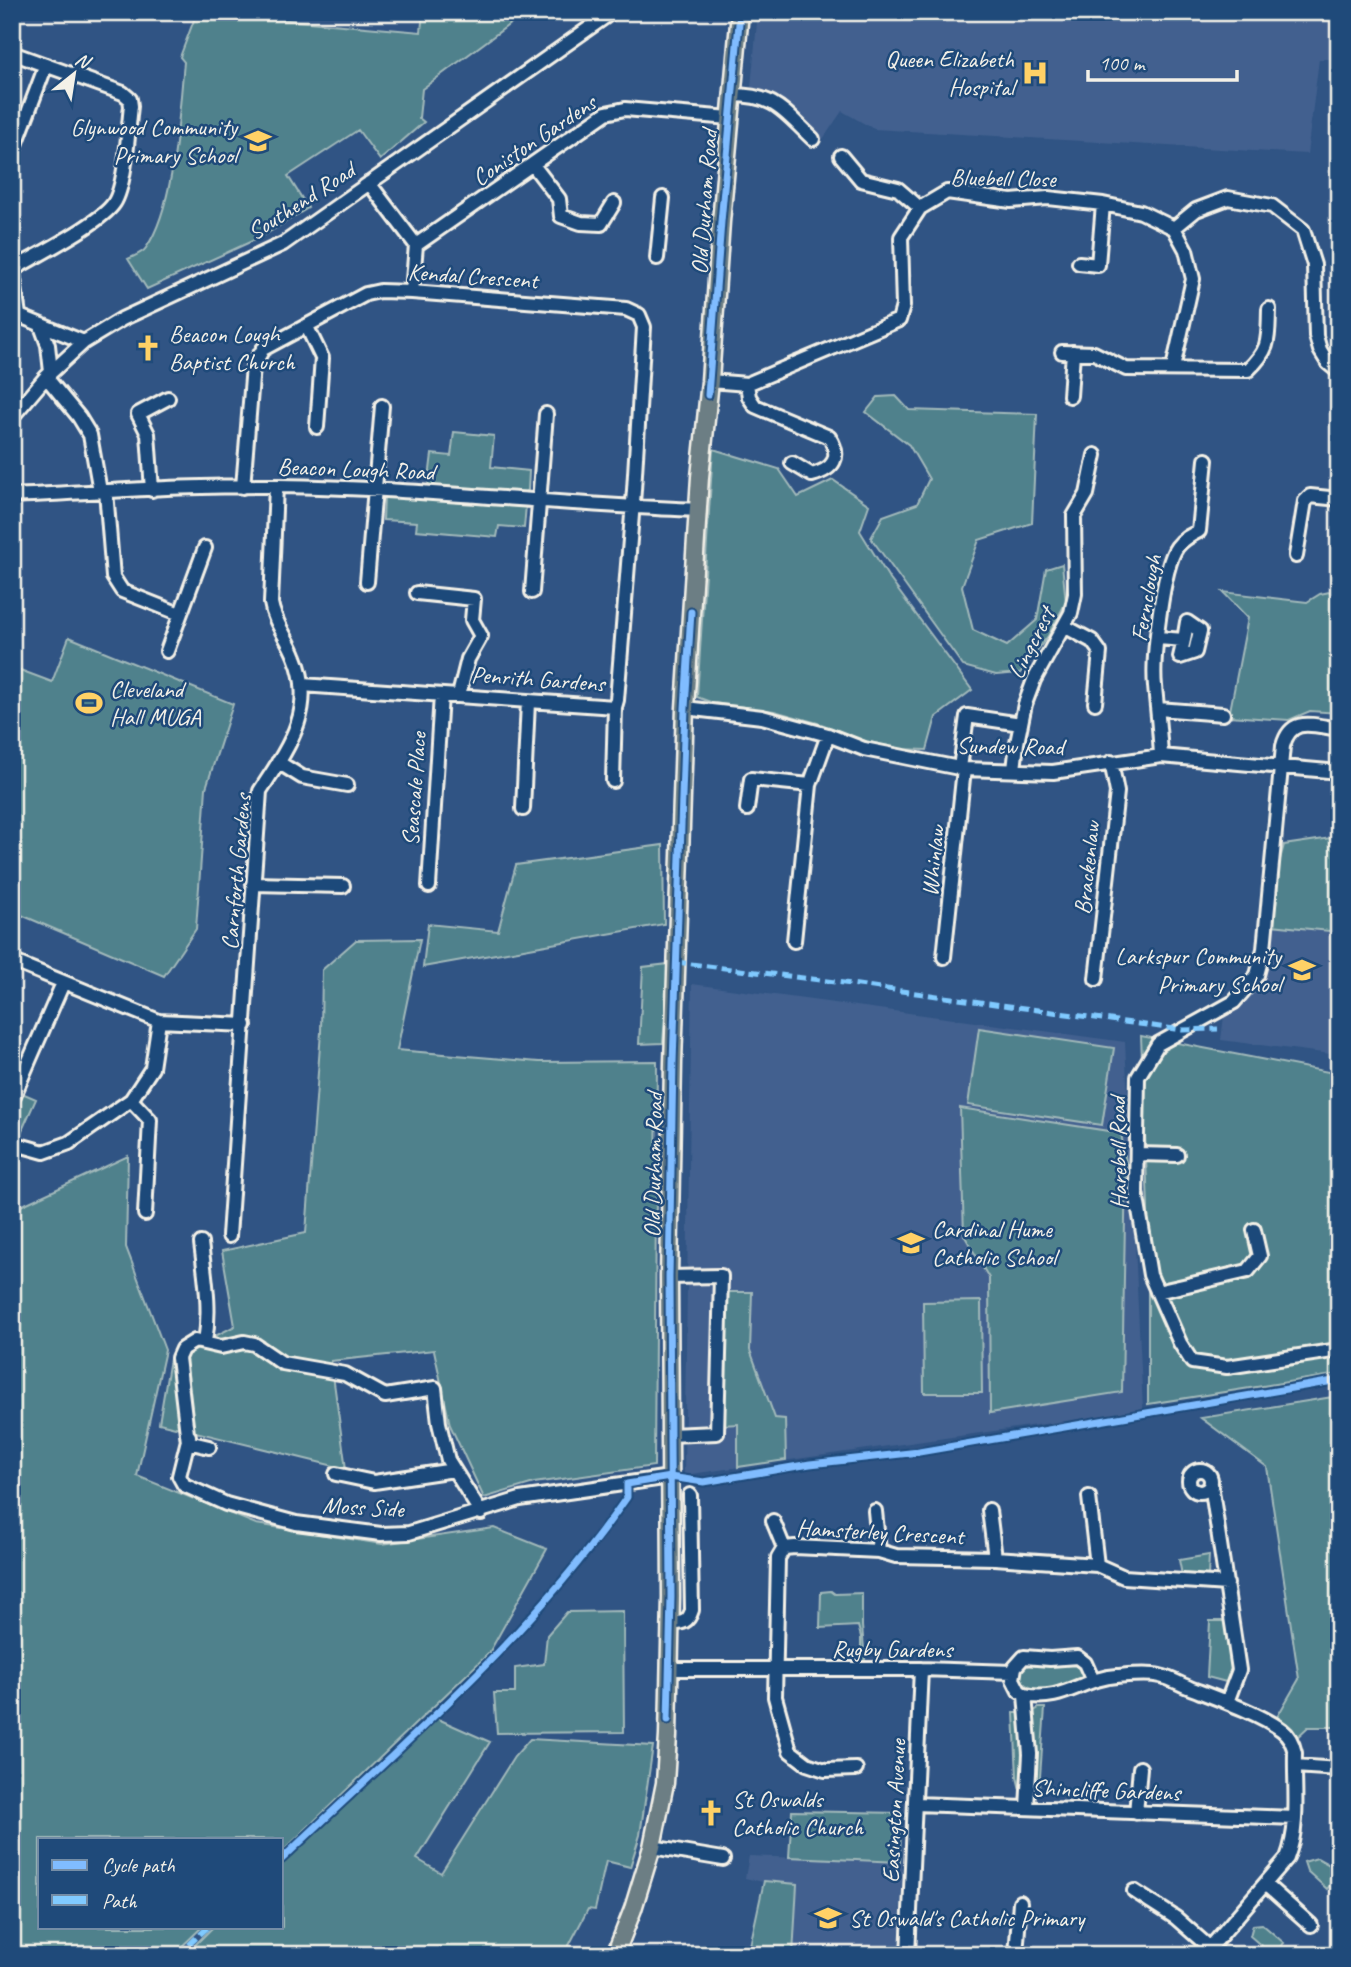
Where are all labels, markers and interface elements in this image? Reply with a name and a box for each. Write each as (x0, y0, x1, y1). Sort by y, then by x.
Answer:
north arrow (38, 38, 108, 108)
scale bar (1088, 38, 1237, 82)
place label: Queen Elizabeth Hospital (885, 44, 1018, 102)
text: N (71, 47, 96, 75)
text: 100 m (1099, 50, 1146, 76)
hospital icon: Queen Elizabeth Hospital (1020, 58, 1050, 88)
street label: Coniston Gardens (466, 86, 603, 193)
place label: Glynwood Community Primary School (70, 112, 241, 170)
street label: Old Durham Road (684, 125, 724, 276)
school or university icon: Glynwood Community Primary School (243, 126, 273, 156)
street label: Southend Road (242, 153, 363, 247)
street label: Bluebell Close (950, 162, 1058, 194)
street label: Kendal Crescent (407, 257, 541, 296)
place label: Beacon Lough Baptist Church (169, 319, 296, 377)
church icon: Beacon Lough Baptist Church (133, 333, 163, 363)
street label: Beacon Lough Road (277, 451, 438, 487)
street label: Fernclough (1124, 551, 1169, 644)
street label: Lingcrest (1000, 600, 1063, 684)
street label: Penrith Gardens (470, 659, 608, 699)
place label: Cleveland Hall MUGA (110, 674, 202, 732)
sports icon: Cleveland Hall MUGA (74, 688, 104, 718)
street label: Seascale Place (395, 729, 433, 847)
street label: Sundew Road (956, 730, 1067, 762)
street label: Carnforth Gardens (214, 790, 258, 951)
street label: Brackenlaw (1067, 818, 1107, 916)
street label: Whinlaw (914, 823, 952, 898)
place label: Larkspur Community Primary School (1115, 941, 1285, 999)
school or university icon: Larkspur Community Primary School (1287, 955, 1317, 985)
street label: Old Durham Road (637, 1089, 669, 1238)
street label: Harebell Road (1102, 1093, 1134, 1210)
place label: Cardinal Hume Catholic School (932, 1214, 1060, 1272)
school or university icon: Cardinal Hume Catholic School (896, 1228, 926, 1258)
street label: Moss Side (322, 1490, 407, 1524)
street label: Hamsterley Crescent (796, 1513, 966, 1551)
street label: Rugby Gardens (832, 1634, 955, 1664)
street label: Easington Avenue (875, 1736, 913, 1883)
street label: Shincliffe Gardens (1031, 1772, 1184, 1808)
place label: St Oswalds Catholic Church (732, 1784, 864, 1842)
church icon: St Oswalds Catholic Church (696, 1798, 726, 1828)
legend (38, 1838, 284, 1928)
text: Cycle path (102, 1852, 175, 1878)
text: Path (102, 1888, 138, 1914)
school or university icon: St Oswald's Catholic Primary (813, 1903, 843, 1933)
place label: St Oswald's Catholic Primary (849, 1903, 1086, 1933)

